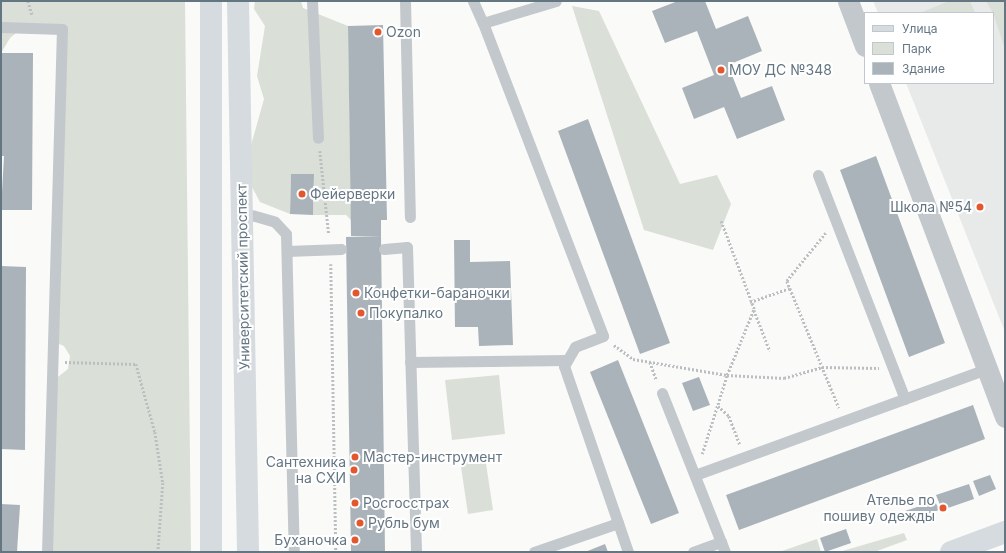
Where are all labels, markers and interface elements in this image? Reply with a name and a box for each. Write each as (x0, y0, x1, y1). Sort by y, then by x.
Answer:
legend (864, 12, 994, 84)
text: Улица (902, 21, 937, 36)
place label: Ozon (386, 24, 421, 40)
marker: Ozon (373, 27, 383, 37)
text: Парк (902, 41, 932, 56)
text: Здание (902, 61, 945, 76)
place label: МОУ ДС №348 (729, 62, 832, 78)
marker: МОУ ДС №348 (716, 65, 726, 75)
street label: Университетский проспект (233, 184, 253, 370)
place label: Фейерверки (310, 186, 395, 202)
marker: Фейерверки (297, 189, 307, 199)
place label: Школа №54 (890, 199, 972, 215)
marker: Школа №54 (975, 202, 985, 212)
place label: Конфетки-бараночки (364, 285, 510, 301)
marker: Конфетки-бараночки (351, 288, 361, 298)
place label: Покупалко (369, 305, 443, 321)
marker: Покупалко (356, 308, 366, 318)
place label: Мастер-инструмент (363, 449, 502, 465)
marker: Мастер-инструмент (350, 452, 360, 462)
place label: Сантехника на СХИ (266, 454, 346, 486)
marker: Сантехника на СХИ (349, 465, 359, 475)
place label: Ателье по пошиву одежды (823, 492, 935, 524)
place label: Росгосстрах (363, 495, 449, 511)
marker: Росгосстрах (350, 498, 360, 508)
marker: Ателье по пошиву одежды (938, 503, 948, 513)
place label: Рубль бум (368, 515, 440, 531)
marker: Рубль бум (355, 518, 365, 528)
place label: Буханочка (274, 532, 347, 548)
marker: Буханочка (350, 535, 360, 545)

